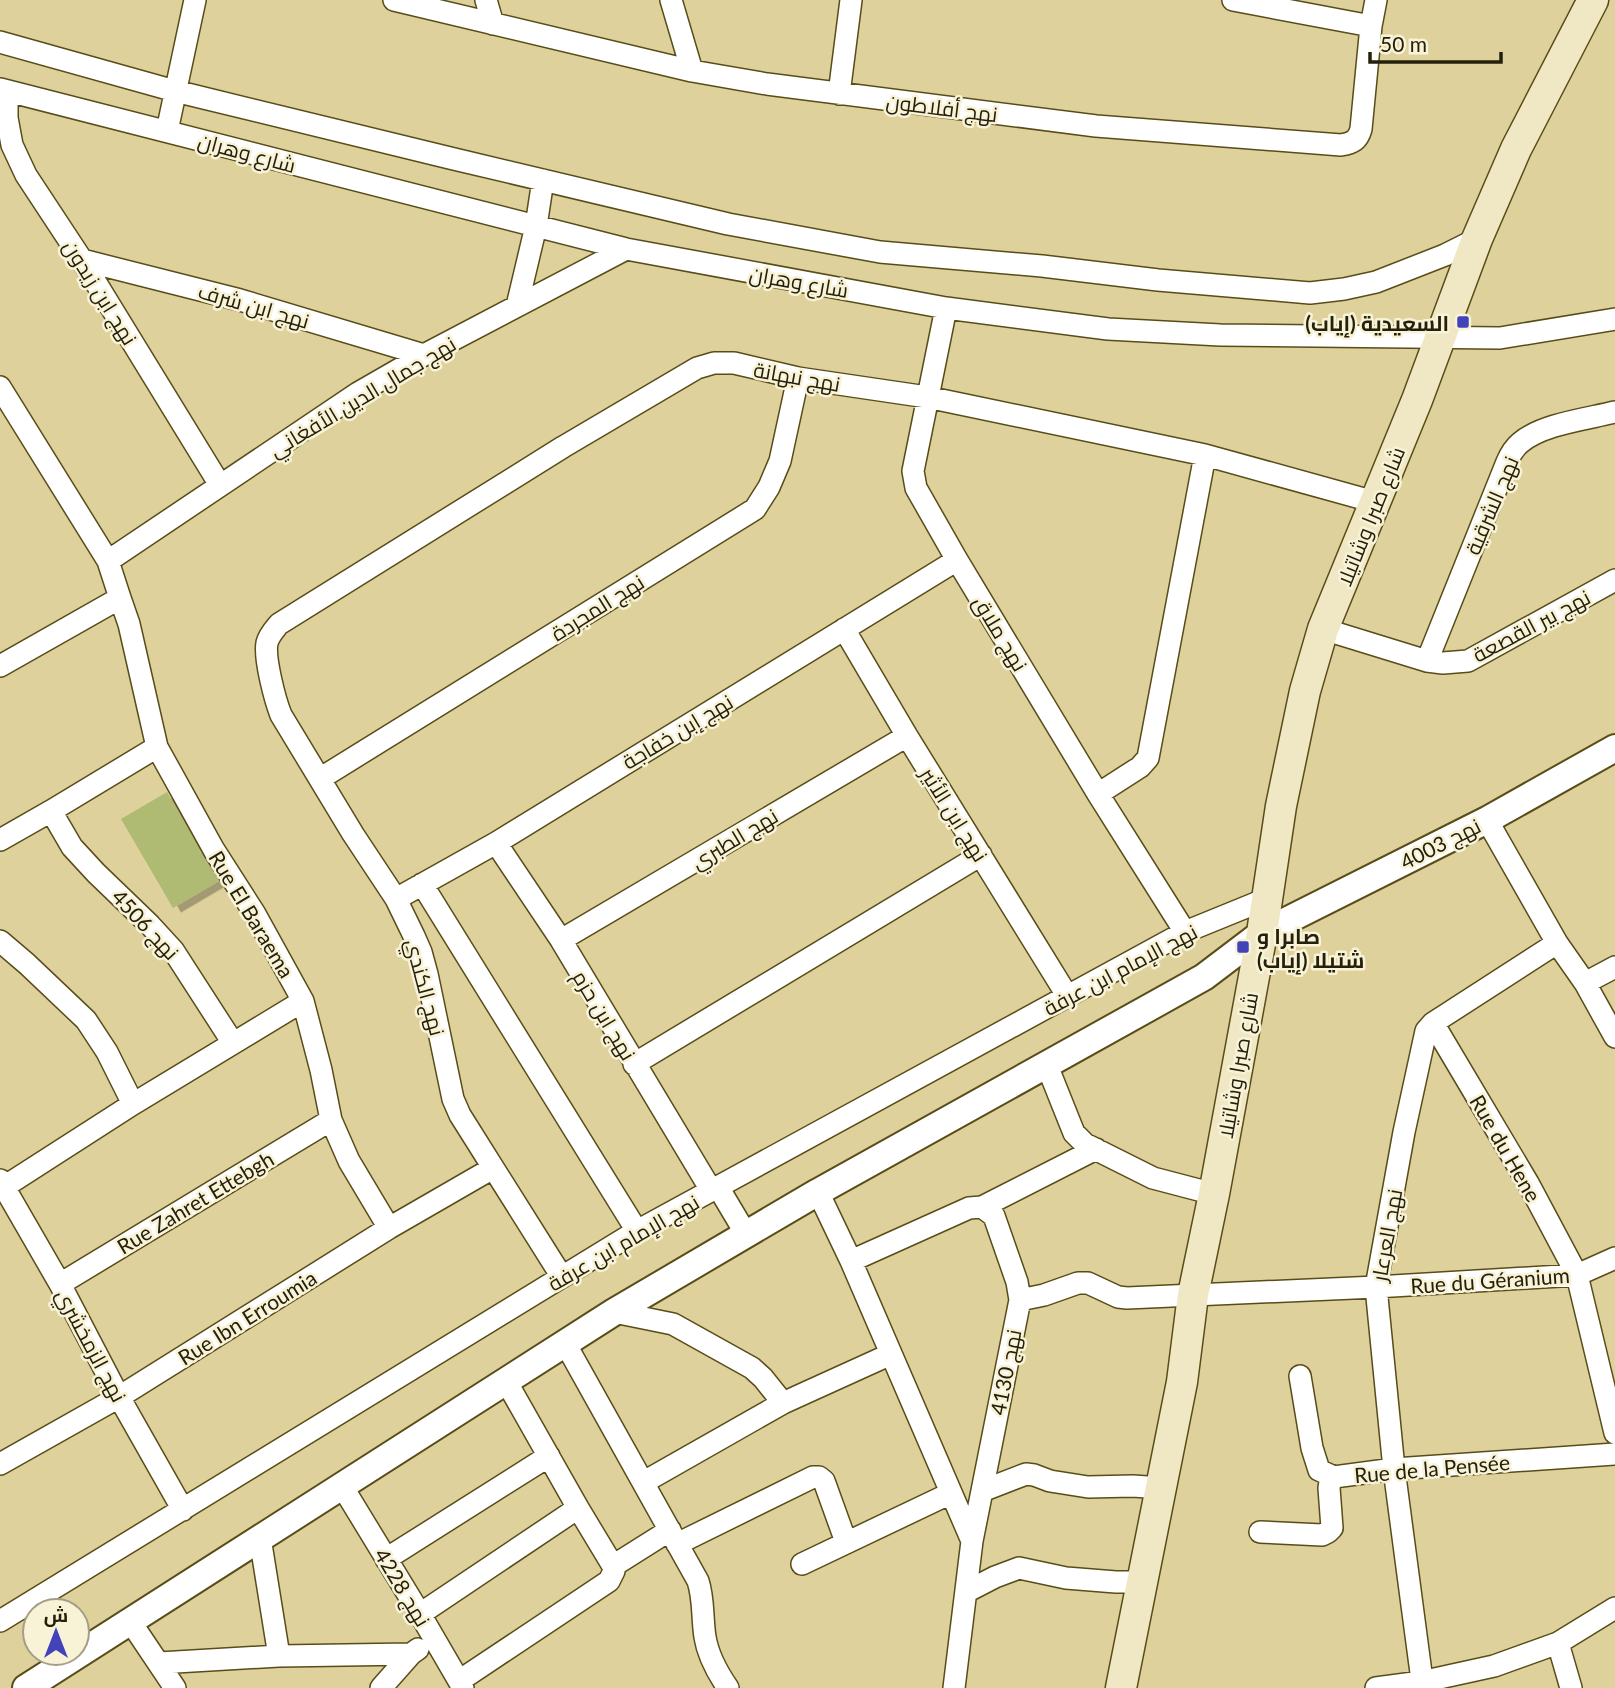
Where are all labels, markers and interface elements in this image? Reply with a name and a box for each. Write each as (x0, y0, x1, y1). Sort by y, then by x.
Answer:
scale bar (1370, 21, 1501, 65)
text: 50 m (1380, 31, 1427, 56)
street label: نهج أفلاطون (884, 88, 999, 129)
street label: شارع وهران (195, 127, 299, 180)
street label: نهج ابن زيدون (56, 235, 143, 351)
street label: شارع وهران (747, 260, 850, 305)
street label: نهج ابن شرف (195, 277, 312, 336)
place label: السعيدية (إياب) (1305, 310, 1449, 338)
marker: السعيدية (إياب) (1455, 314, 1471, 330)
street label: نهج جمال الدين الأفغاني (264, 330, 462, 466)
street label: نهج نبهانة (751, 356, 842, 399)
street label: شارع صبرا وشاتيلا (1331, 443, 1412, 590)
street label: نهج الشرقية (1459, 452, 1526, 559)
street label: نهج المجردة (546, 569, 650, 648)
street label: نهج بير القصعة (1468, 584, 1596, 669)
street label: نهج ملاق (966, 591, 1033, 677)
street label: نهج إبن خفاجة (617, 688, 738, 776)
street label: نهج ابن الأثير (913, 761, 994, 867)
street label: نهج الطبري (686, 802, 784, 878)
street label: نهج 4003 (1396, 812, 1486, 877)
street label: Rue El Baraema (204, 846, 300, 982)
street label: نهج 4506 (105, 884, 185, 966)
street label: نهج الإمام ابن عرفة (1039, 918, 1202, 1023)
place label: صابرا و شتيلا (إياب) (1257, 923, 1364, 975)
street label: نهج الكندي (396, 936, 451, 1040)
marker: صابرا و شتيلا (إياب) (1235, 939, 1251, 955)
street label: نهج ابن حزم (566, 966, 642, 1066)
street label: شارع صبرا وشاتيلا (1212, 990, 1265, 1140)
street label: Rue du Hene (1465, 1090, 1547, 1206)
street label: Rue Zahret Ettebgh (112, 1145, 278, 1259)
street label: نهج العرعار (1365, 1187, 1409, 1285)
street label: نهج الإمام ابن عرفة (543, 1189, 705, 1298)
street label: Rue du Géranium (1409, 1262, 1571, 1298)
street label: Rue Ibn Erroumia (173, 1264, 321, 1370)
street label: نهج الزمخشري (47, 1284, 132, 1408)
street label: نهج 4130 (984, 1327, 1028, 1418)
street label: Rue de la Pensée (1353, 1449, 1511, 1487)
street label: نهج 4228 (367, 1543, 436, 1632)
north arrow (21, 1597, 91, 1667)
text: ش (44, 1603, 68, 1627)

